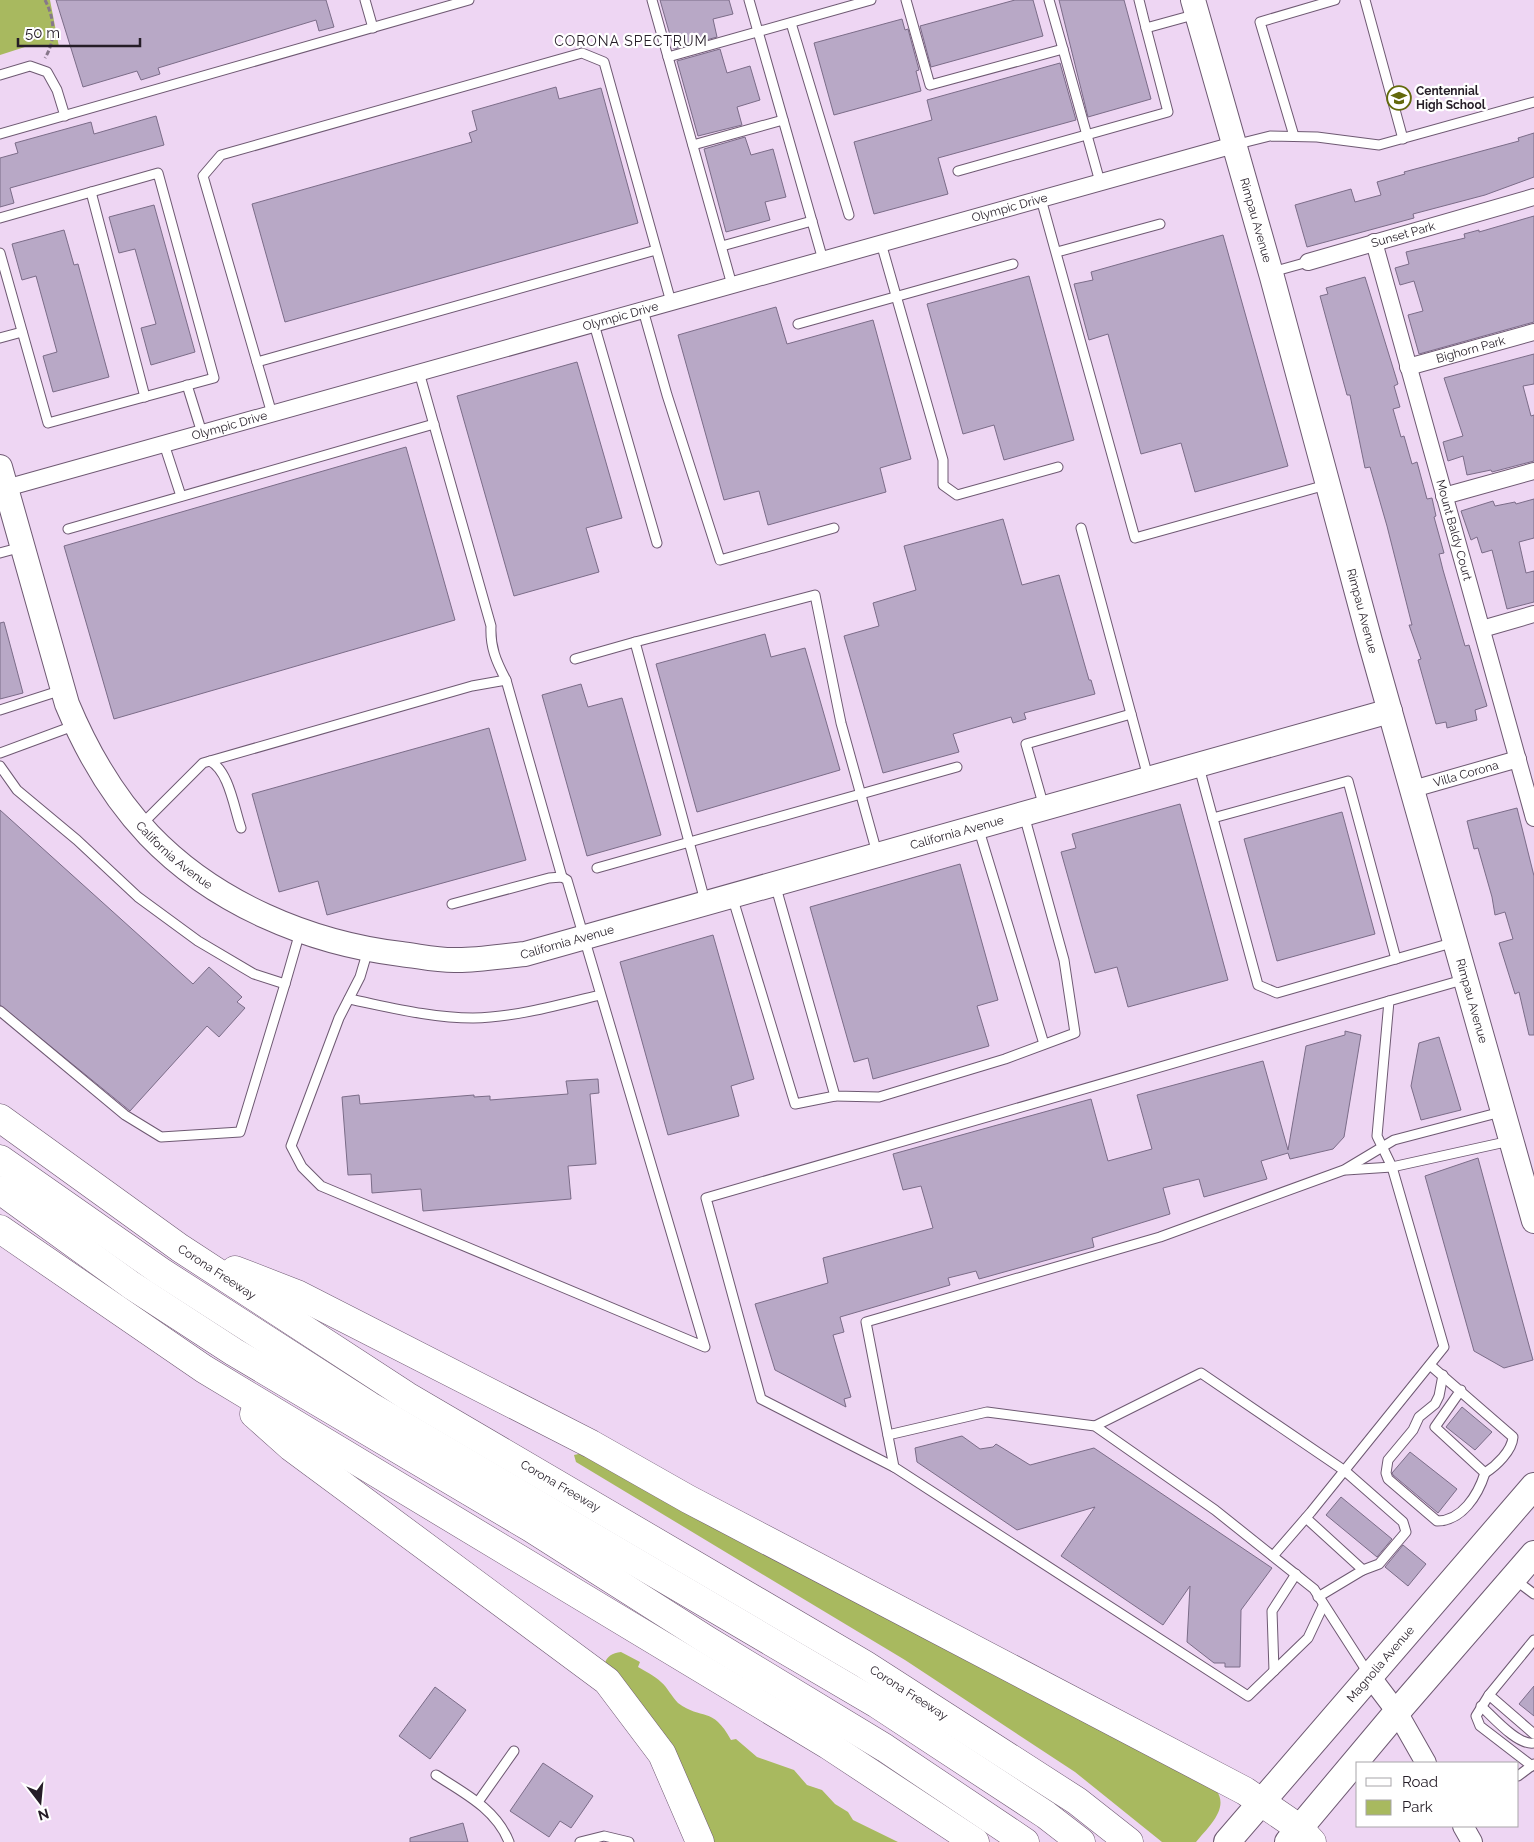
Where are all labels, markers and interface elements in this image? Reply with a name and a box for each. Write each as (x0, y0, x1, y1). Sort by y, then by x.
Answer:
scale bar (18, 15, 140, 47)
text: 50 m (25, 24, 60, 42)
district label: CORONA SPECTRUM (554, 33, 708, 49)
place label: Centennial High School (1416, 84, 1486, 112)
school or university icon: Centennial High School (1386, 85, 1412, 111)
street label: Rimpau Avenue (1237, 176, 1275, 264)
street label: Olympic Drive (970, 190, 1049, 225)
street label: Sunset Park (1370, 219, 1437, 250)
street label: Olympic Drive (581, 299, 660, 334)
street label: Bighorn Park (1435, 333, 1507, 366)
street label: Olympic Drive (190, 408, 269, 443)
street label: Mount Baldy Court (1433, 478, 1475, 582)
street label: Rimpau Avenue (1344, 567, 1380, 655)
street label: Villa Corona (1432, 758, 1500, 790)
street label: California Avenue (908, 813, 1005, 852)
street label: California Avenue (133, 818, 215, 892)
street label: California Avenue (520, 922, 616, 961)
street label: Rimpau Avenue (1453, 957, 1490, 1045)
street label: Corona Freeway (175, 1242, 259, 1303)
street label: Corona Freeway (518, 1457, 603, 1515)
street label: Magnolia Avenue (1344, 1623, 1417, 1705)
street label: Corona Freeway (867, 1662, 951, 1723)
legend (1356, 1762, 1519, 1827)
text: Road (1402, 1773, 1438, 1791)
north arrow (15, 1777, 65, 1827)
text: Park (1402, 1798, 1433, 1816)
text: N (36, 1805, 51, 1824)

